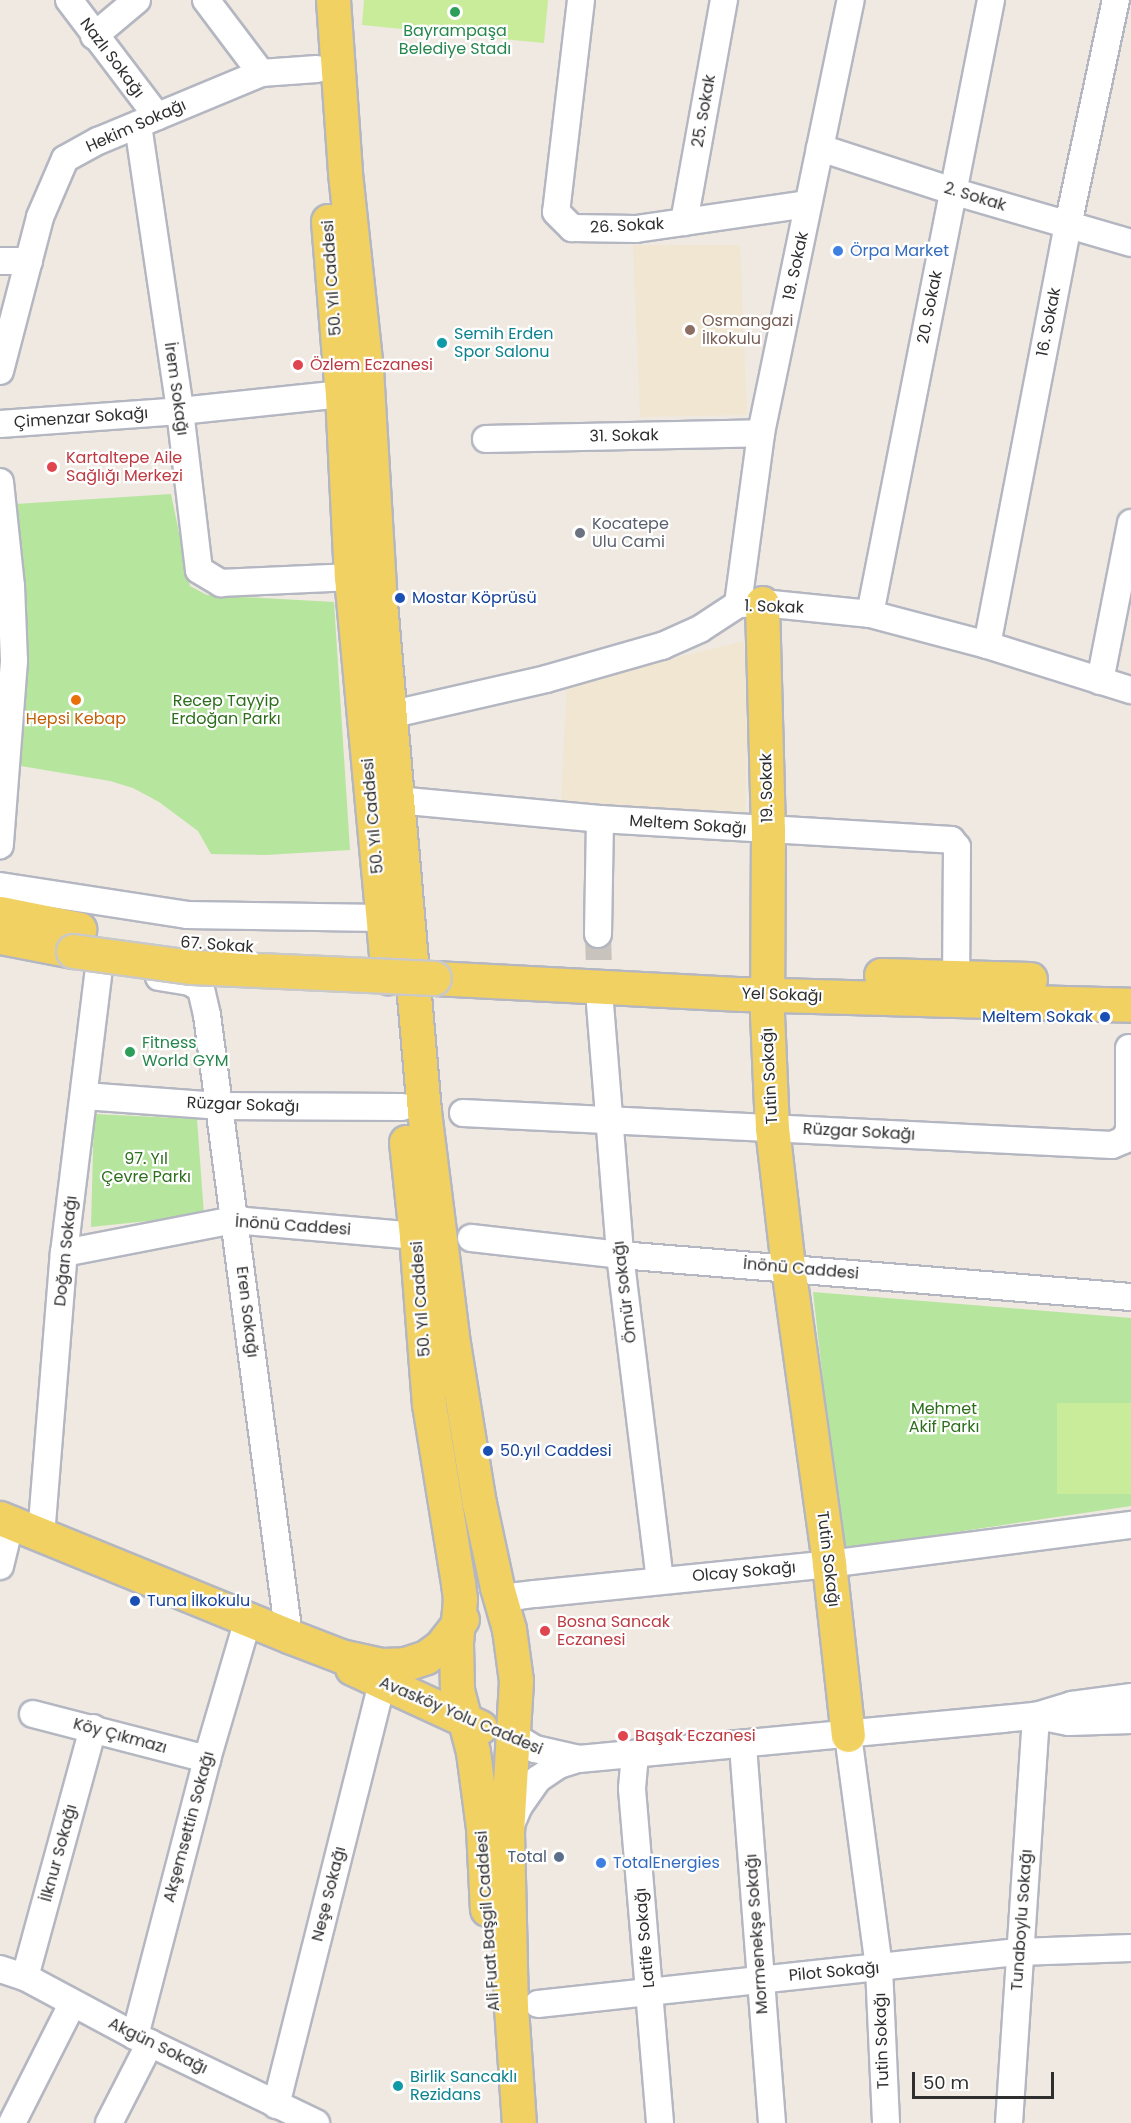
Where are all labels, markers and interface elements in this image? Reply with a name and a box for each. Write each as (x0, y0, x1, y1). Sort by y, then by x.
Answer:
marker: Bayrampaşa Belediye Stadı (448, 5, 462, 19)
street label: Nazlı Sokağı (76, 14, 148, 102)
place label: Bayrampaşa Belediye Stadı (399, 21, 511, 59)
street label: 25. Sokak (688, 73, 720, 149)
street label: Hekim Sokağı (83, 95, 189, 157)
street label: 2. Sokak (942, 178, 1008, 216)
street label: 26. Sokak (590, 214, 664, 238)
street label: 50. Yıl Caddesi (318, 219, 346, 337)
street label: 19. Sokak (779, 230, 813, 302)
place label: Örpa Market (850, 241, 949, 261)
marker: Örpa Market (831, 244, 845, 258)
street label: 20. Sokak (914, 269, 946, 345)
street label: 16. Sokak (1033, 286, 1065, 358)
place label: Osmangazi İlkokulu (702, 311, 793, 349)
marker: Osmangazi İlkokulu (683, 323, 697, 337)
place label: Semih Erden Spor Salonu (454, 324, 553, 362)
marker: Semih Erden Spor Salonu (435, 336, 449, 350)
street label: İrem Sokağı (160, 341, 192, 437)
place label: Özlem Eczanesi (310, 355, 433, 375)
marker: Özlem Eczanesi (291, 358, 305, 372)
street label: Çimenzar Sokağı (13, 404, 149, 432)
street label: 31. Sokak (589, 426, 659, 446)
place label: Kartaltepe Aile Sağlığı Merkezi (66, 448, 183, 486)
marker: Kartaltepe Aile Sağlığı Merkezi (43, 458, 61, 476)
place label: Kocatepe Ulu Cami (592, 514, 669, 552)
marker: Kocatepe Ulu Cami (573, 526, 587, 540)
place label: Mostar Köprüsü (412, 588, 537, 608)
marker: Mostar Köprüsü (393, 591, 407, 605)
street label: 1. Sokak (744, 596, 804, 618)
park label: Recep Tayyip Erdoğan Parkı (171, 691, 281, 729)
marker: Hepsi Kebap (69, 693, 83, 707)
place label: Hepsi Kebap (26, 709, 126, 729)
street label: 19. Sokak (757, 753, 777, 823)
street label: 50. Yıl Caddesi (358, 757, 388, 875)
street label: Meltem Sokağı (629, 811, 747, 839)
street label: 67. Sokak (180, 933, 254, 957)
street label: Yel Sokağı (741, 984, 823, 1006)
place label: Meltem Sokak (982, 1007, 1093, 1027)
marker: Meltem Sokak (1098, 1010, 1112, 1024)
street label: Tutin Sokağı (758, 1027, 782, 1125)
place label: Fitness World GYM (142, 1033, 228, 1071)
marker: Fitness World GYM (123, 1045, 137, 1059)
street label: Rüzgar Sokağı (186, 1093, 300, 1117)
street label: Rüzgar Sokağı (802, 1119, 916, 1145)
park label: 97. Yıl Çevre Parkı (101, 1149, 191, 1187)
street label: Doğan Sokağı (51, 1195, 81, 1307)
street label: İnönü Caddesi (234, 1212, 352, 1240)
street label: 50. Yıl Caddesi (407, 1240, 435, 1358)
street label: Ömür Sokağı (609, 1240, 641, 1344)
street label: İnönü Caddesi (742, 1254, 860, 1284)
street label: Eren Sokağı (232, 1265, 262, 1359)
park label: Mehmet Akif Parkı (909, 1399, 979, 1437)
place label: 50.yıl Caddesi (500, 1441, 612, 1461)
marker: 50.yıl Caddesi (481, 1444, 495, 1458)
street label: Tutin Sokağı (813, 1510, 843, 1608)
street label: Olcay Sokağı (691, 1558, 797, 1586)
place label: Tuna İlkokulu (147, 1591, 250, 1611)
marker: Tuna İlkokulu (128, 1594, 142, 1608)
place label: Bosna Sancak Eczanesi (557, 1612, 670, 1650)
marker: Bosna Sancak Eczanesi (538, 1624, 552, 1638)
street label: Avasköy Yolu Caddesi (376, 1673, 546, 1759)
street label: Köy Çıkmazı (71, 1714, 169, 1758)
place label: Başak Eczanesi (635, 1726, 756, 1746)
marker: Başak Eczanesi (616, 1729, 630, 1743)
street label: Akşemsettin Sokağı (160, 1749, 218, 1905)
street label: İlknur Sokağı (37, 1802, 81, 1904)
street label: Ali Fuat Başgil Caddesi (472, 1830, 504, 2012)
street label: Neşe Sokağı (308, 1845, 350, 1943)
place label: Total (508, 1847, 547, 1867)
street label: Tunaboylu Sokağı (1007, 1849, 1037, 1991)
marker: Total (552, 1850, 566, 1864)
place label: TotalEnergies (613, 1853, 720, 1873)
street label: Mormenekşe Sokağı (742, 1853, 772, 2015)
marker: TotalEnergies (594, 1856, 608, 1870)
street label: Latife Sokağı (631, 1887, 659, 1989)
street label: Pilot Sokağı (788, 1958, 880, 1986)
street label: Tutin Sokağı (871, 1992, 893, 2090)
street label: Akgün Sokağı (105, 2014, 211, 2078)
scale bar (915, 2060, 1058, 2098)
place label: Birlik Sancaklı Rezidans (410, 2067, 517, 2105)
text: 50 m (923, 2070, 969, 2095)
marker: Birlik Sancaklı Rezidans (391, 2079, 405, 2093)

